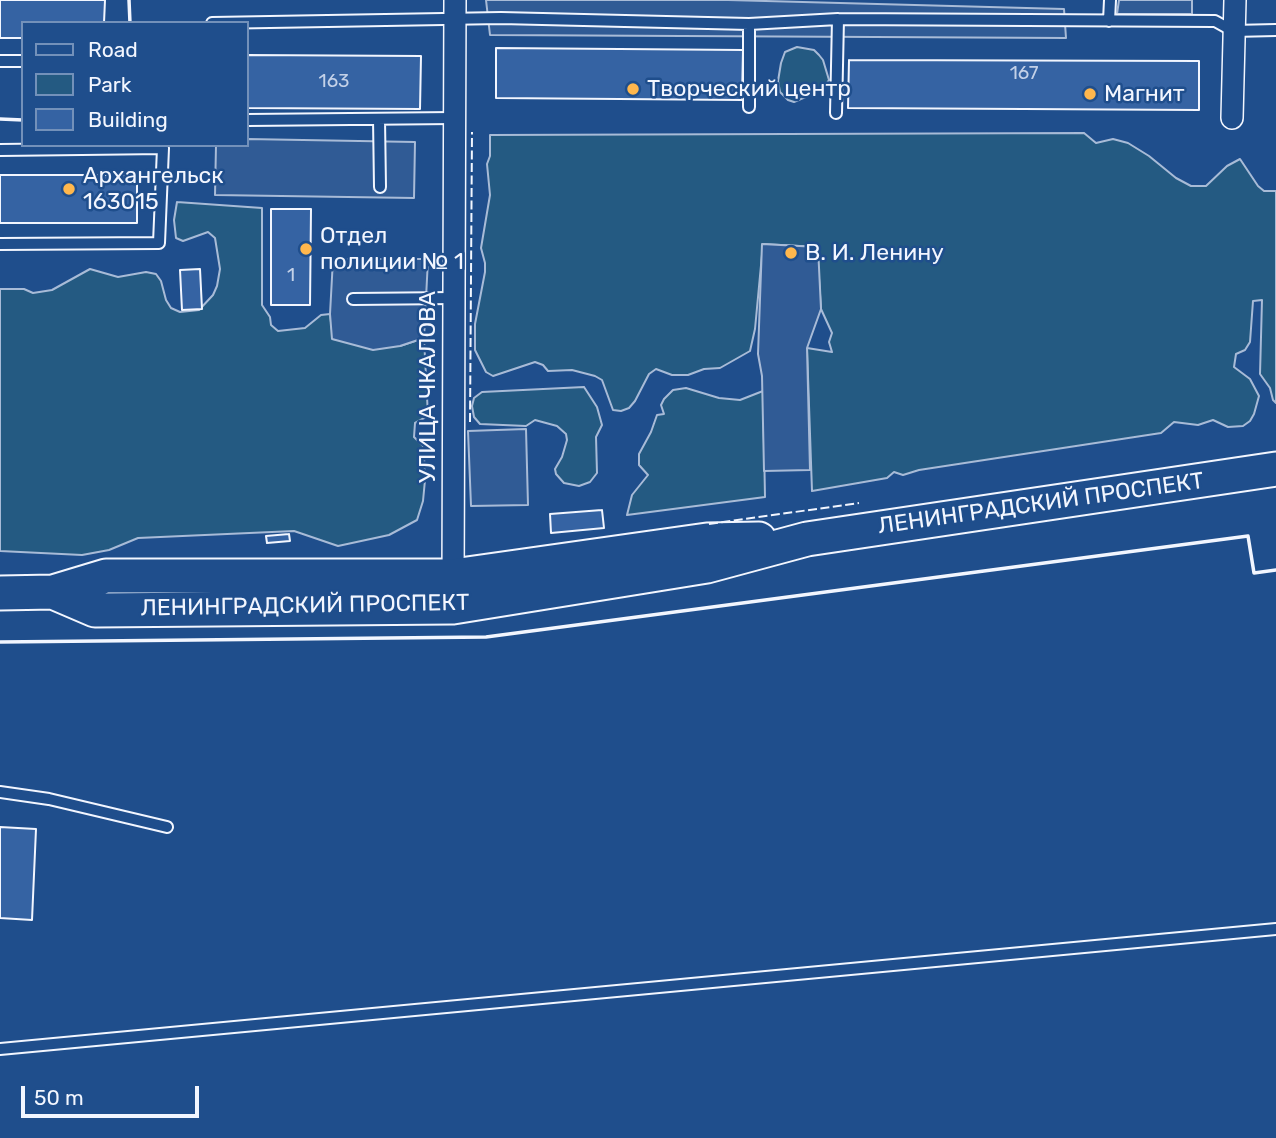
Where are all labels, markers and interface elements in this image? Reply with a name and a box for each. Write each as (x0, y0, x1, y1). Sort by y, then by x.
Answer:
legend (21, 21, 248, 147)
text: Road (88, 37, 138, 62)
house number: 167 (1010, 63, 1038, 85)
house number: 163 (318, 71, 350, 93)
text: Park (88, 72, 132, 97)
place label: Творческий центр (647, 75, 851, 103)
place label: Магнит (1104, 80, 1185, 108)
marker: Творческий центр (625, 81, 641, 97)
marker: Магнит (1082, 86, 1098, 102)
text: Building (88, 107, 168, 132)
place label: Архангельск 163015 (83, 162, 224, 216)
marker: Архангельск 163015 (61, 181, 77, 197)
place label: Отдел полиции № 1 (320, 222, 464, 276)
place label: В. И. Ленину (805, 239, 944, 267)
marker: Отдел полиции № 1 (298, 241, 314, 257)
marker: В. И. Ленину (783, 245, 799, 261)
house number: 1 (287, 265, 295, 287)
street label: УЛИЦА ЧКАЛОВА (414, 291, 442, 483)
street label: ЛЕНИНГРАДСКИЙ ПРОСПЕКТ (876, 467, 1206, 541)
street label: ЛЕНИНГРАДСКИЙ ПРОСПЕКТ (140, 589, 470, 623)
scale bar (24, 1072, 203, 1116)
text: 50 m (34, 1085, 84, 1110)

